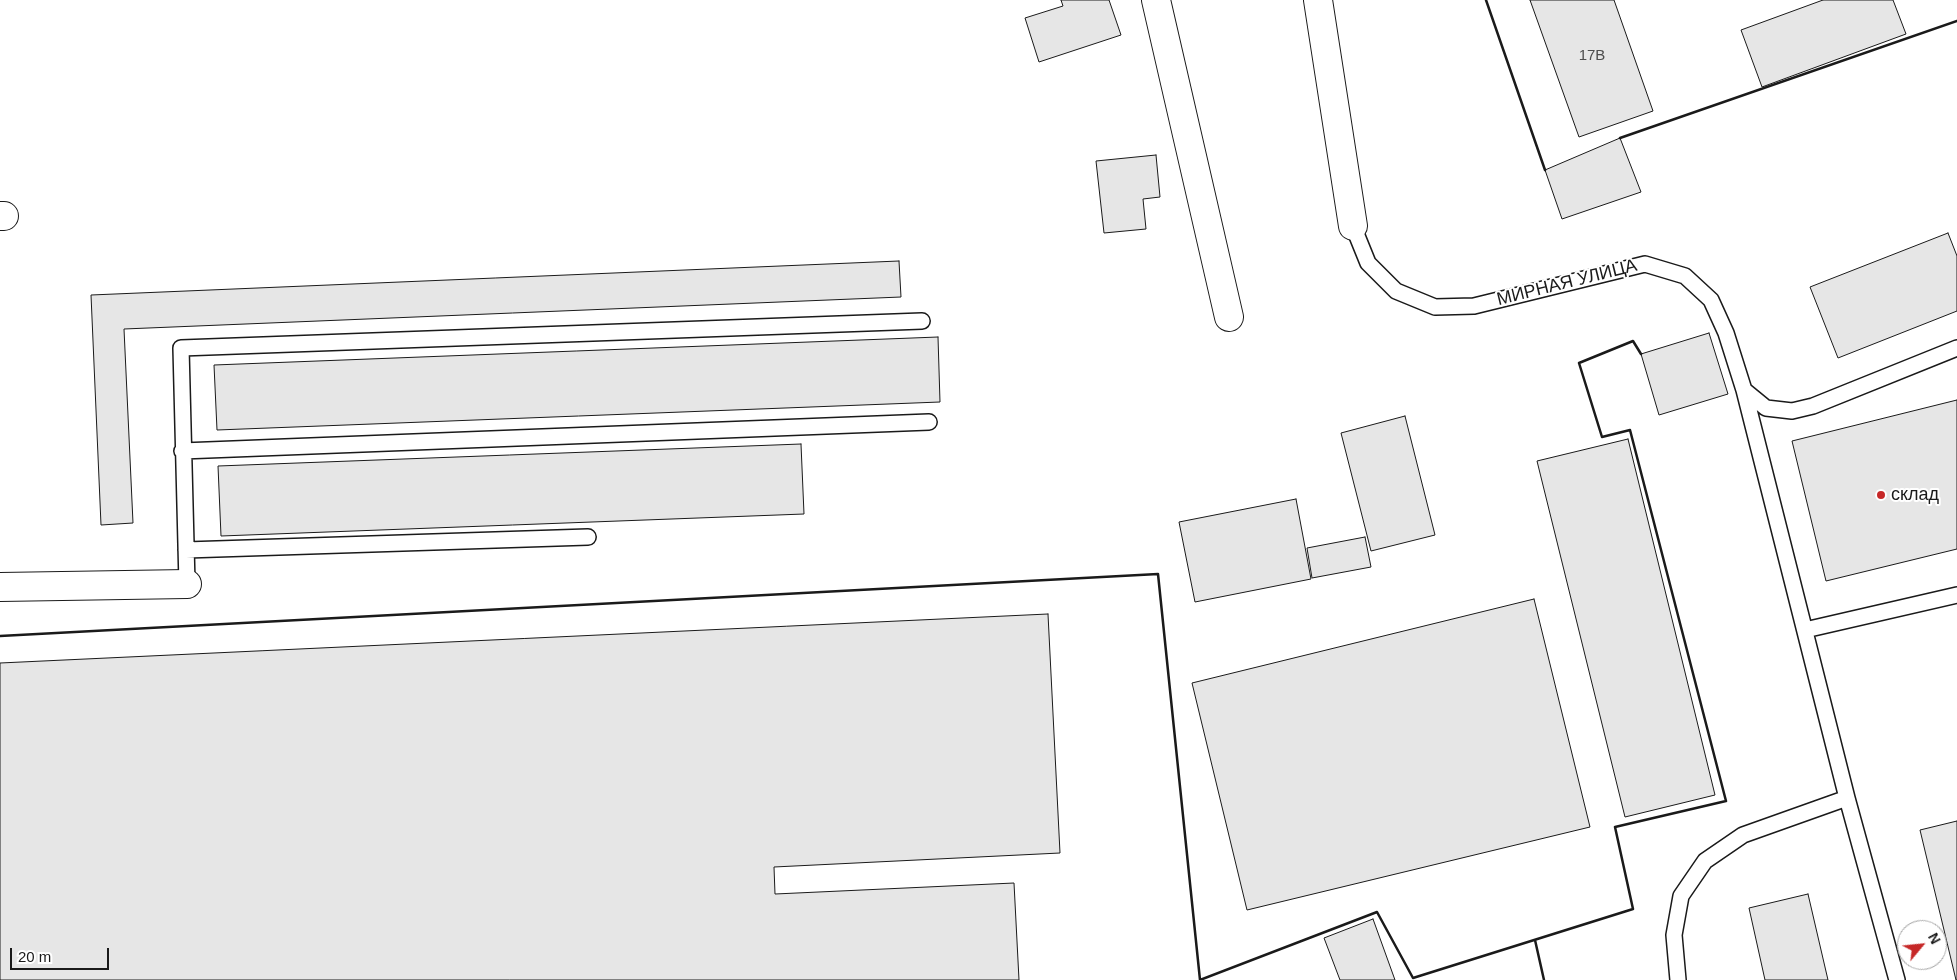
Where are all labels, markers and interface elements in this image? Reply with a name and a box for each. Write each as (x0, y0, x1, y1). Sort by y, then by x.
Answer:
house number: 17В (1579, 47, 1605, 65)
street label: МИРНАЯ УЛИЦА (1495, 255, 1639, 311)
place label: склад (1891, 484, 1939, 506)
marker: склад (1875, 489, 1887, 501)
north arrow (1897, 920, 1947, 970)
text: N (1925, 930, 1944, 947)
scale bar (12, 938, 111, 970)
text: 20 m (18, 948, 51, 965)

